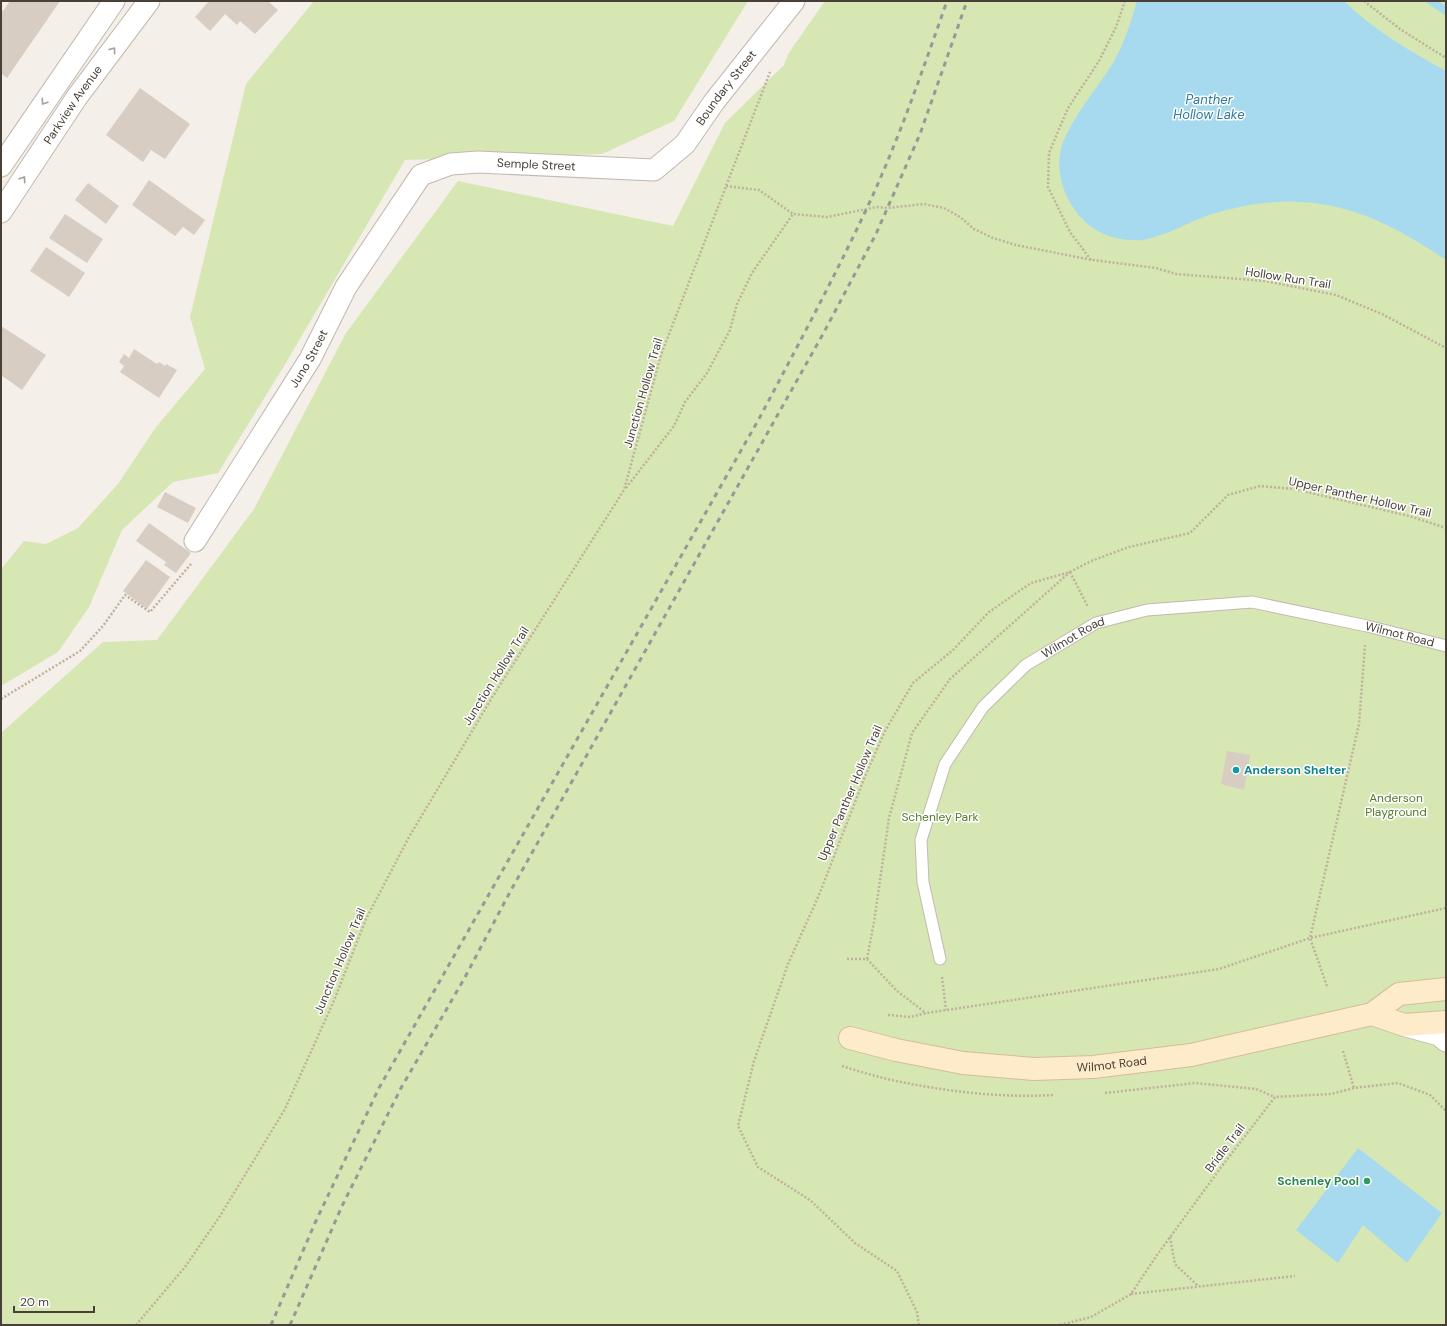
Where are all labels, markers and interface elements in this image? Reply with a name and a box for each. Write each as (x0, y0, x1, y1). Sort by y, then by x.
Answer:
one-way arrow (108, 47, 115, 54)
street label: Boundary Street (692, 47, 760, 128)
street label: Parkview Avenue (40, 62, 106, 147)
water label: Panther Hollow Lake (1173, 91, 1245, 123)
one-way arrow (41, 98, 49, 105)
street label: Semple Street (497, 155, 576, 174)
one-way arrow (18, 176, 25, 183)
street label: Hollow Run Trail (1244, 263, 1332, 293)
street label: Juno Street (286, 327, 332, 391)
street label: Junction Hollow Trail (620, 336, 666, 450)
street label: Upper Panther Hollow Trail (1287, 473, 1433, 521)
street label: Wilmot Road (1039, 613, 1106, 662)
street label: Wilmot Road (1363, 618, 1436, 651)
street label: Junction Hollow Trail (459, 624, 533, 728)
street label: Upper Panther Hollow Trail (814, 723, 886, 863)
place label: Anderson Shelter (1244, 762, 1346, 778)
marker: Anderson Shelter (1231, 765, 1241, 775)
park label: Anderson Playground (1365, 790, 1427, 820)
park label: Schenley Park (901, 809, 979, 825)
street label: Junction Hollow Trail (310, 906, 370, 1016)
street label: Wilmot Road (1076, 1052, 1148, 1076)
street label: Bridle Trail (1201, 1120, 1249, 1176)
place label: Schenley Pool (1277, 1173, 1359, 1189)
marker: Schenley Pool (1362, 1176, 1372, 1186)
scale bar (14, 1288, 94, 1314)
text: 20 m (20, 1294, 49, 1310)

